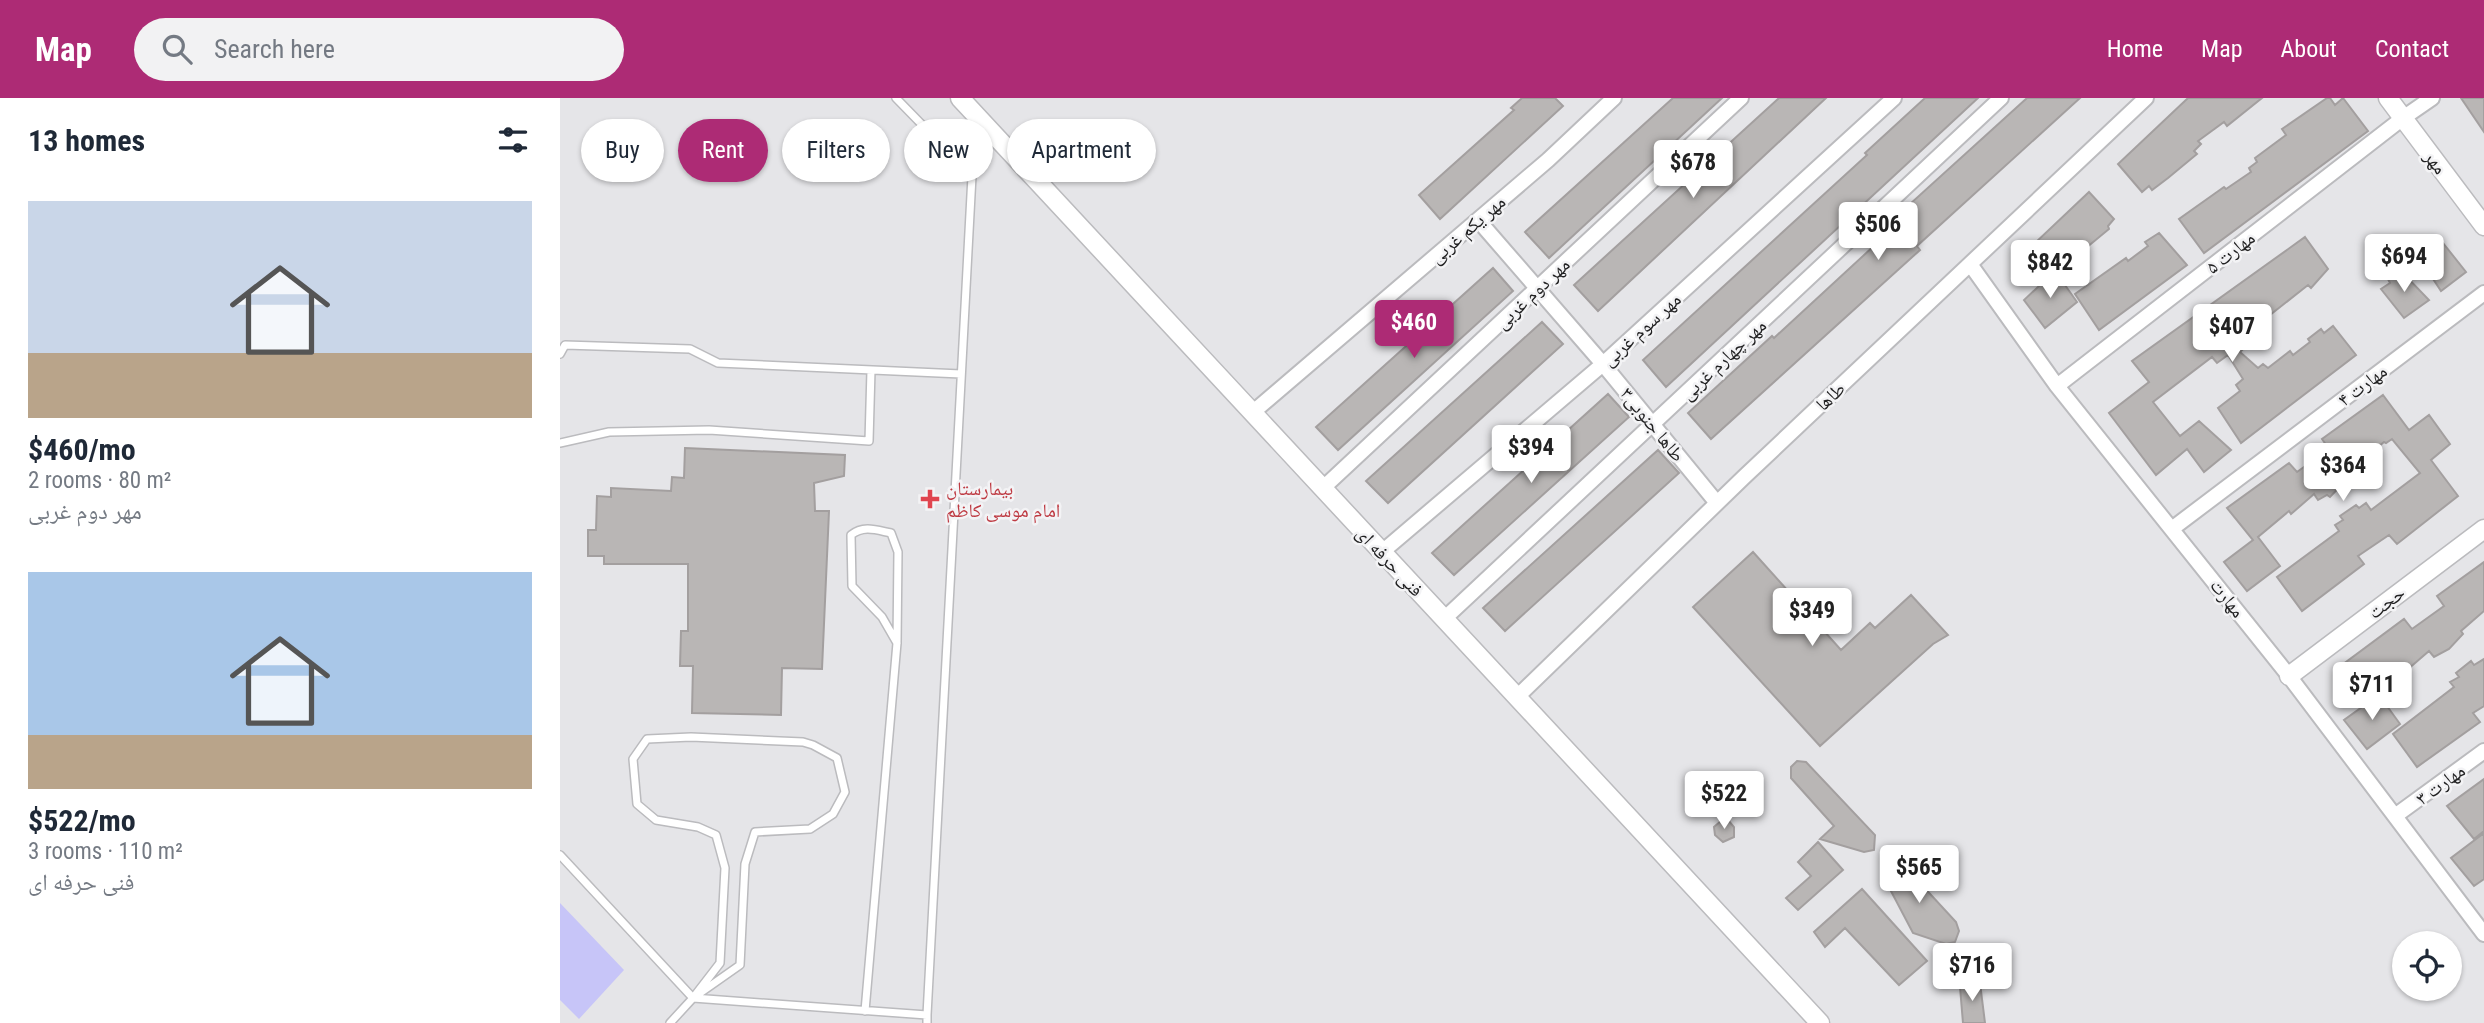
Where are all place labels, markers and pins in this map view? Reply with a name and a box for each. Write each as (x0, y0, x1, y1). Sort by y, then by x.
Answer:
pin: $678 (1652, 140, 1734, 200)
pin: $506 (1837, 202, 1919, 262)
pin: $694 (2363, 234, 2445, 294)
pin: $842 (2009, 240, 2091, 300)
pin: $460 (1373, 300, 1455, 360)
pin: $407 (2191, 304, 2273, 364)
pin: $394 (1490, 426, 1572, 485)
pin: $364 (2302, 444, 2384, 503)
place label: بیمارستان امام موسی کاظم (946, 477, 1060, 524)
marker: بیمارستان امام موسی کاظم (920, 489, 940, 509)
pin: $349 (1771, 588, 1853, 648)
pin: $711 (2331, 662, 2413, 722)
pin: $522 (1683, 772, 1765, 831)
pin: $565 (1878, 846, 1960, 905)
pin: $716 (1931, 944, 2013, 1003)

